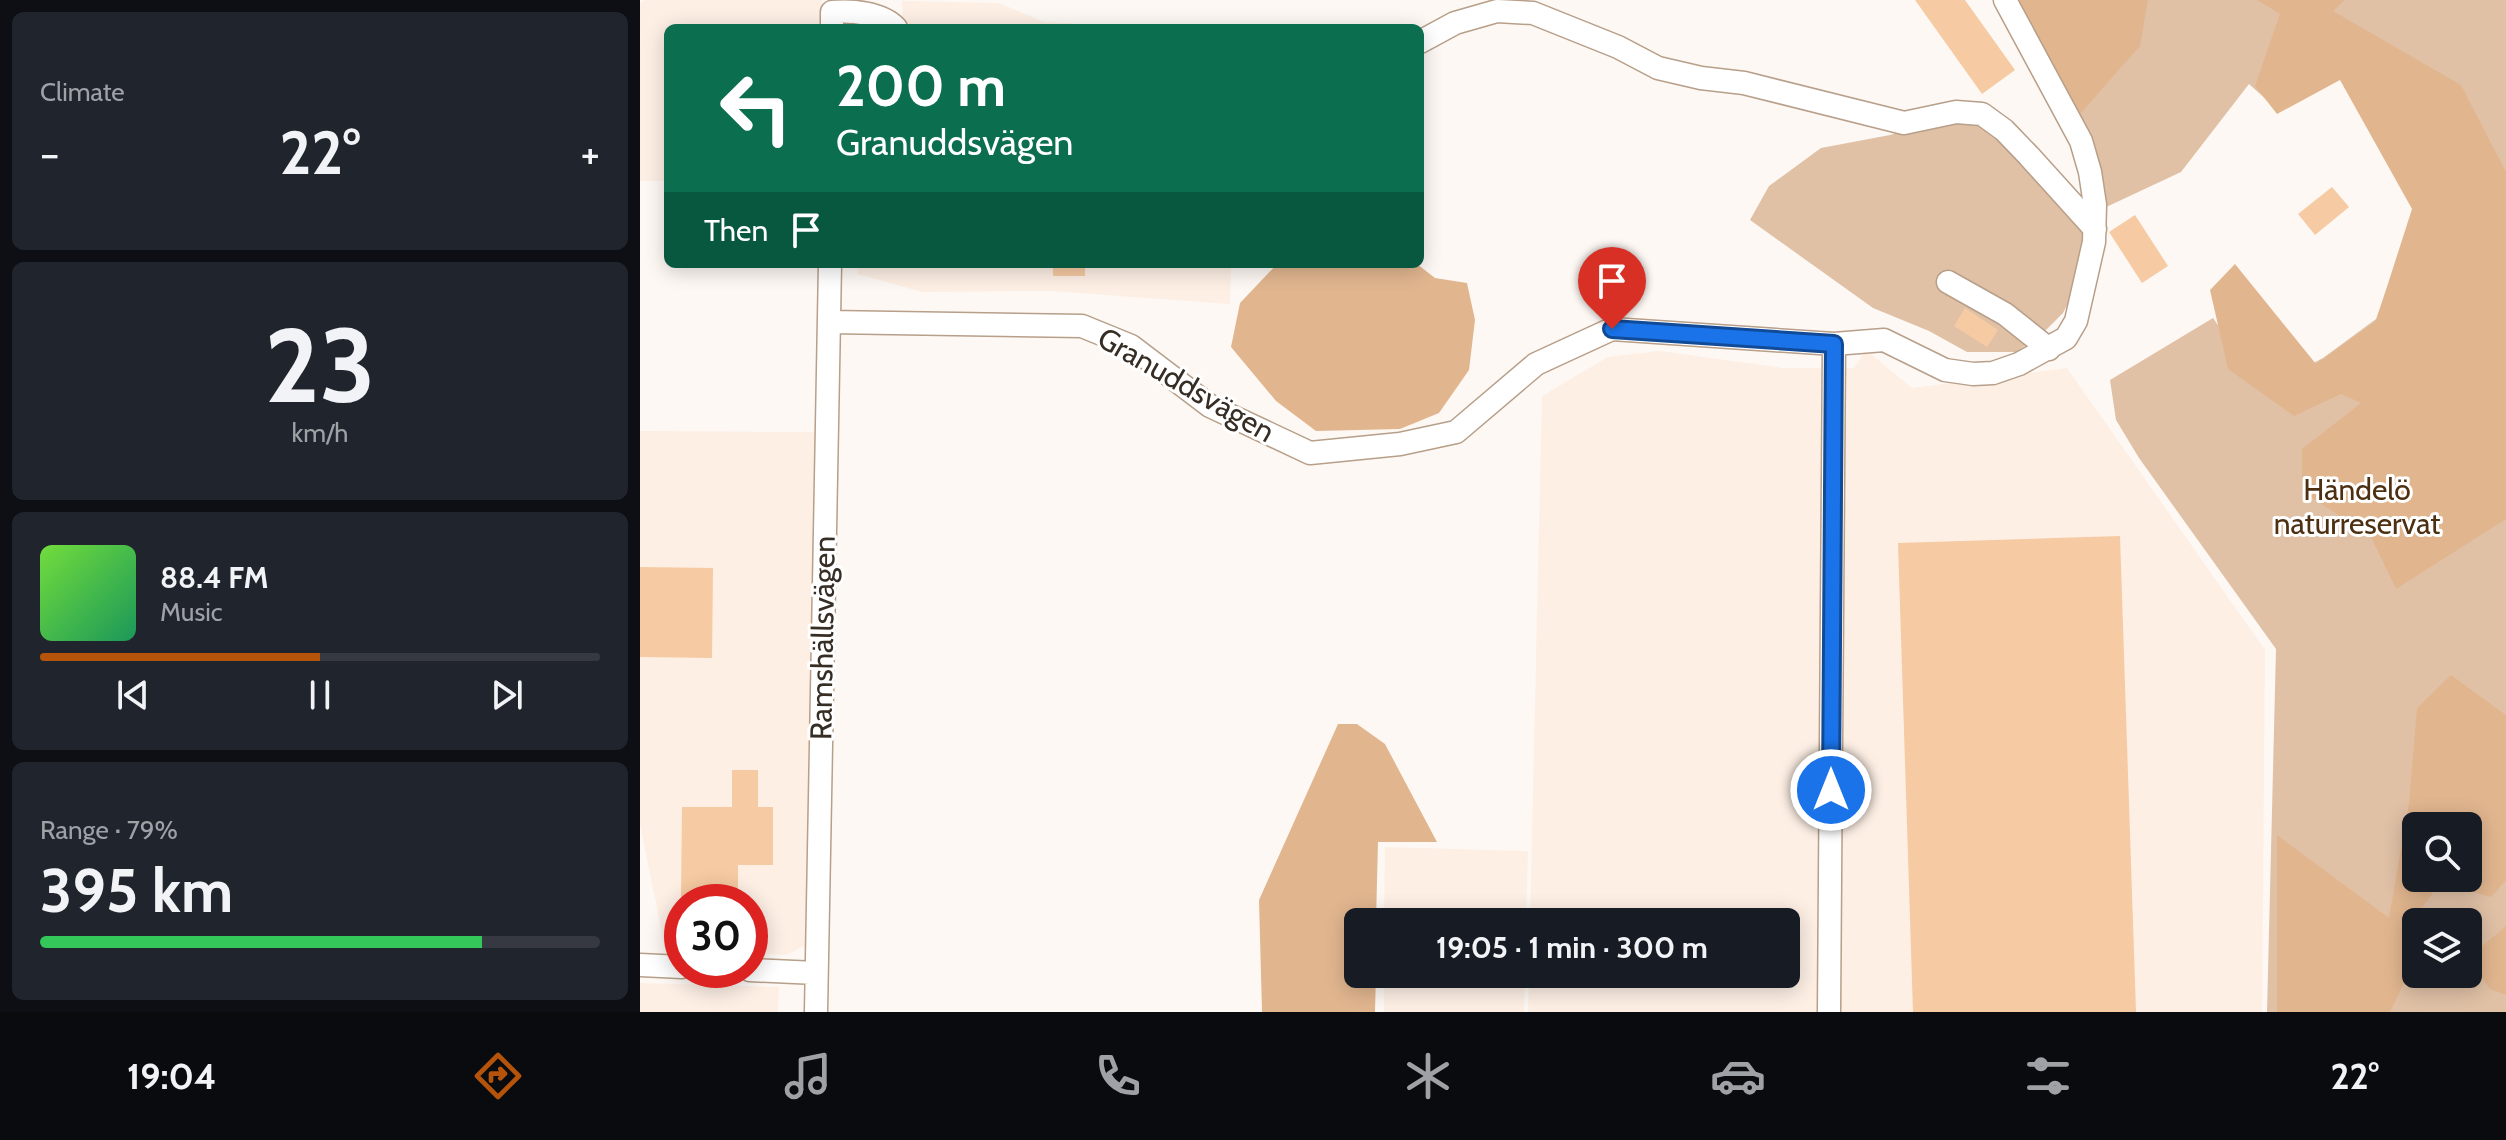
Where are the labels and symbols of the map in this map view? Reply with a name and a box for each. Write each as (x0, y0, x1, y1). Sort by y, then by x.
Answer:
pin (1578, 247, 1646, 329)
street label: Granuddsvägen (1091, 319, 1281, 450)
park label: Händelö naturreservat (2274, 471, 2440, 542)
street label: Ramshällsvägen (802, 535, 843, 740)
position arrow (1789, 748, 1873, 832)
speed limit sign: 30 (664, 884, 768, 988)

